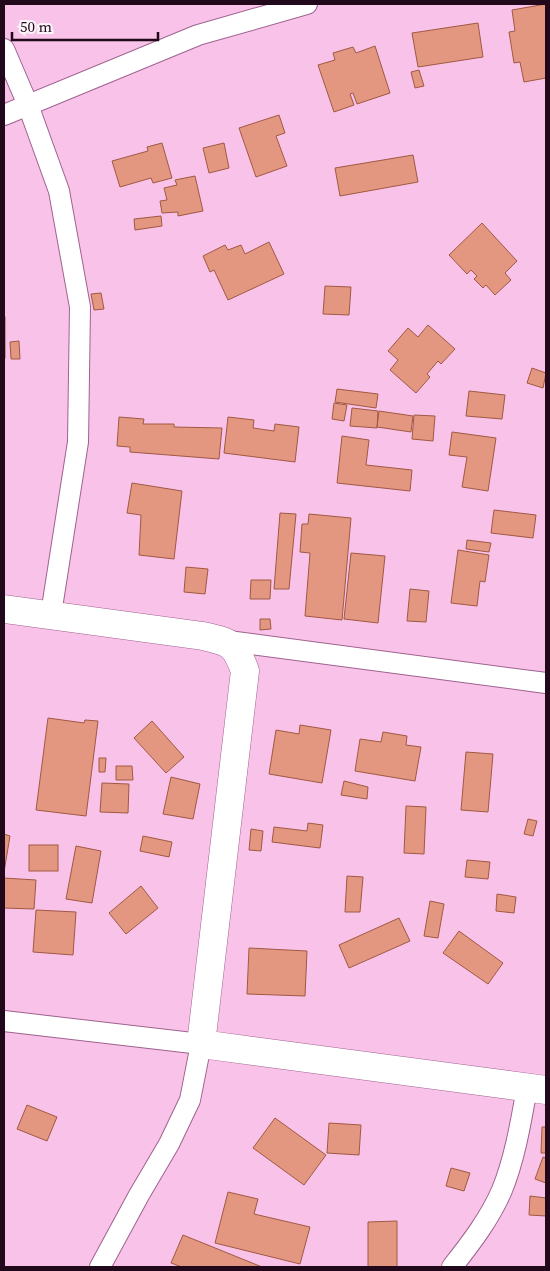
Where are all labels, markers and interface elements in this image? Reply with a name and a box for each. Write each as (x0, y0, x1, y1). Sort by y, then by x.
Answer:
scale bar (12, 10, 159, 42)
text: 50 m (20, 16, 52, 37)

